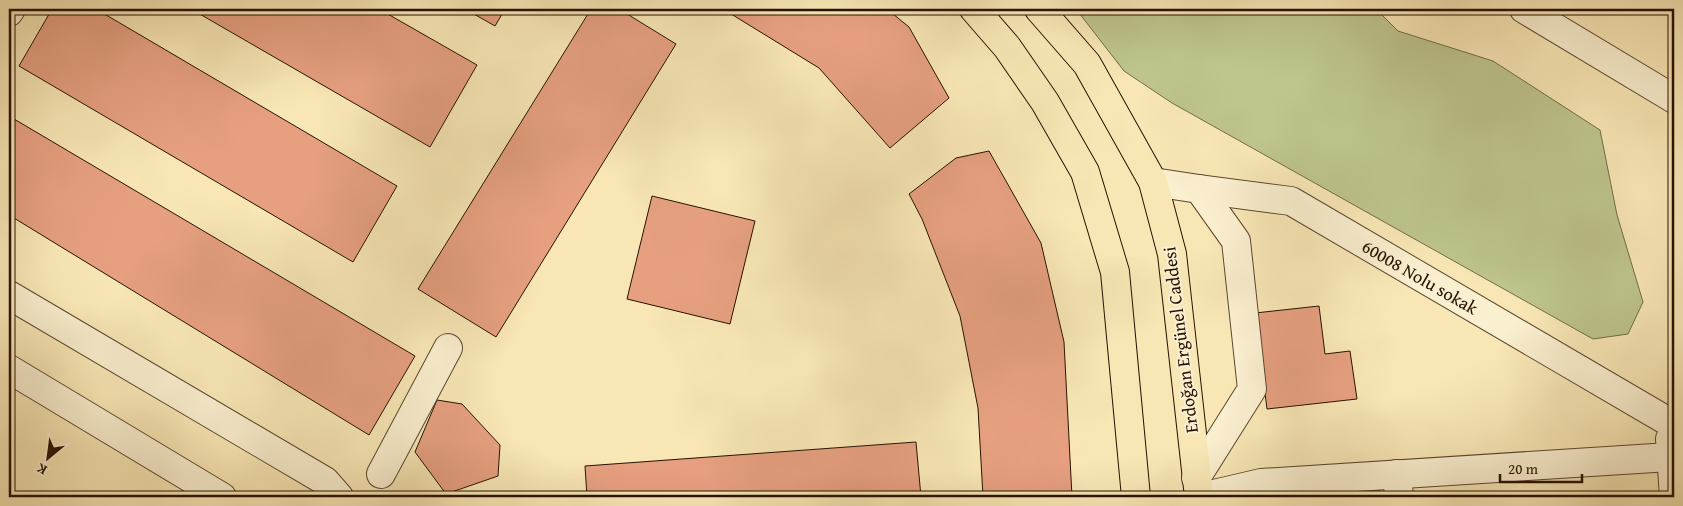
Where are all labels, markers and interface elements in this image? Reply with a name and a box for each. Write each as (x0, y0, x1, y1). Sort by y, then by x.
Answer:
street label: 60008 Nolu sokak (1357, 233, 1484, 322)
street label: Erdoğan Ergünel Caddesi (1155, 245, 1205, 435)
north arrow (22, 434, 72, 484)
scale bar (1500, 451, 1583, 483)
text: K (33, 458, 50, 480)
text: 20 m (1508, 458, 1539, 479)

